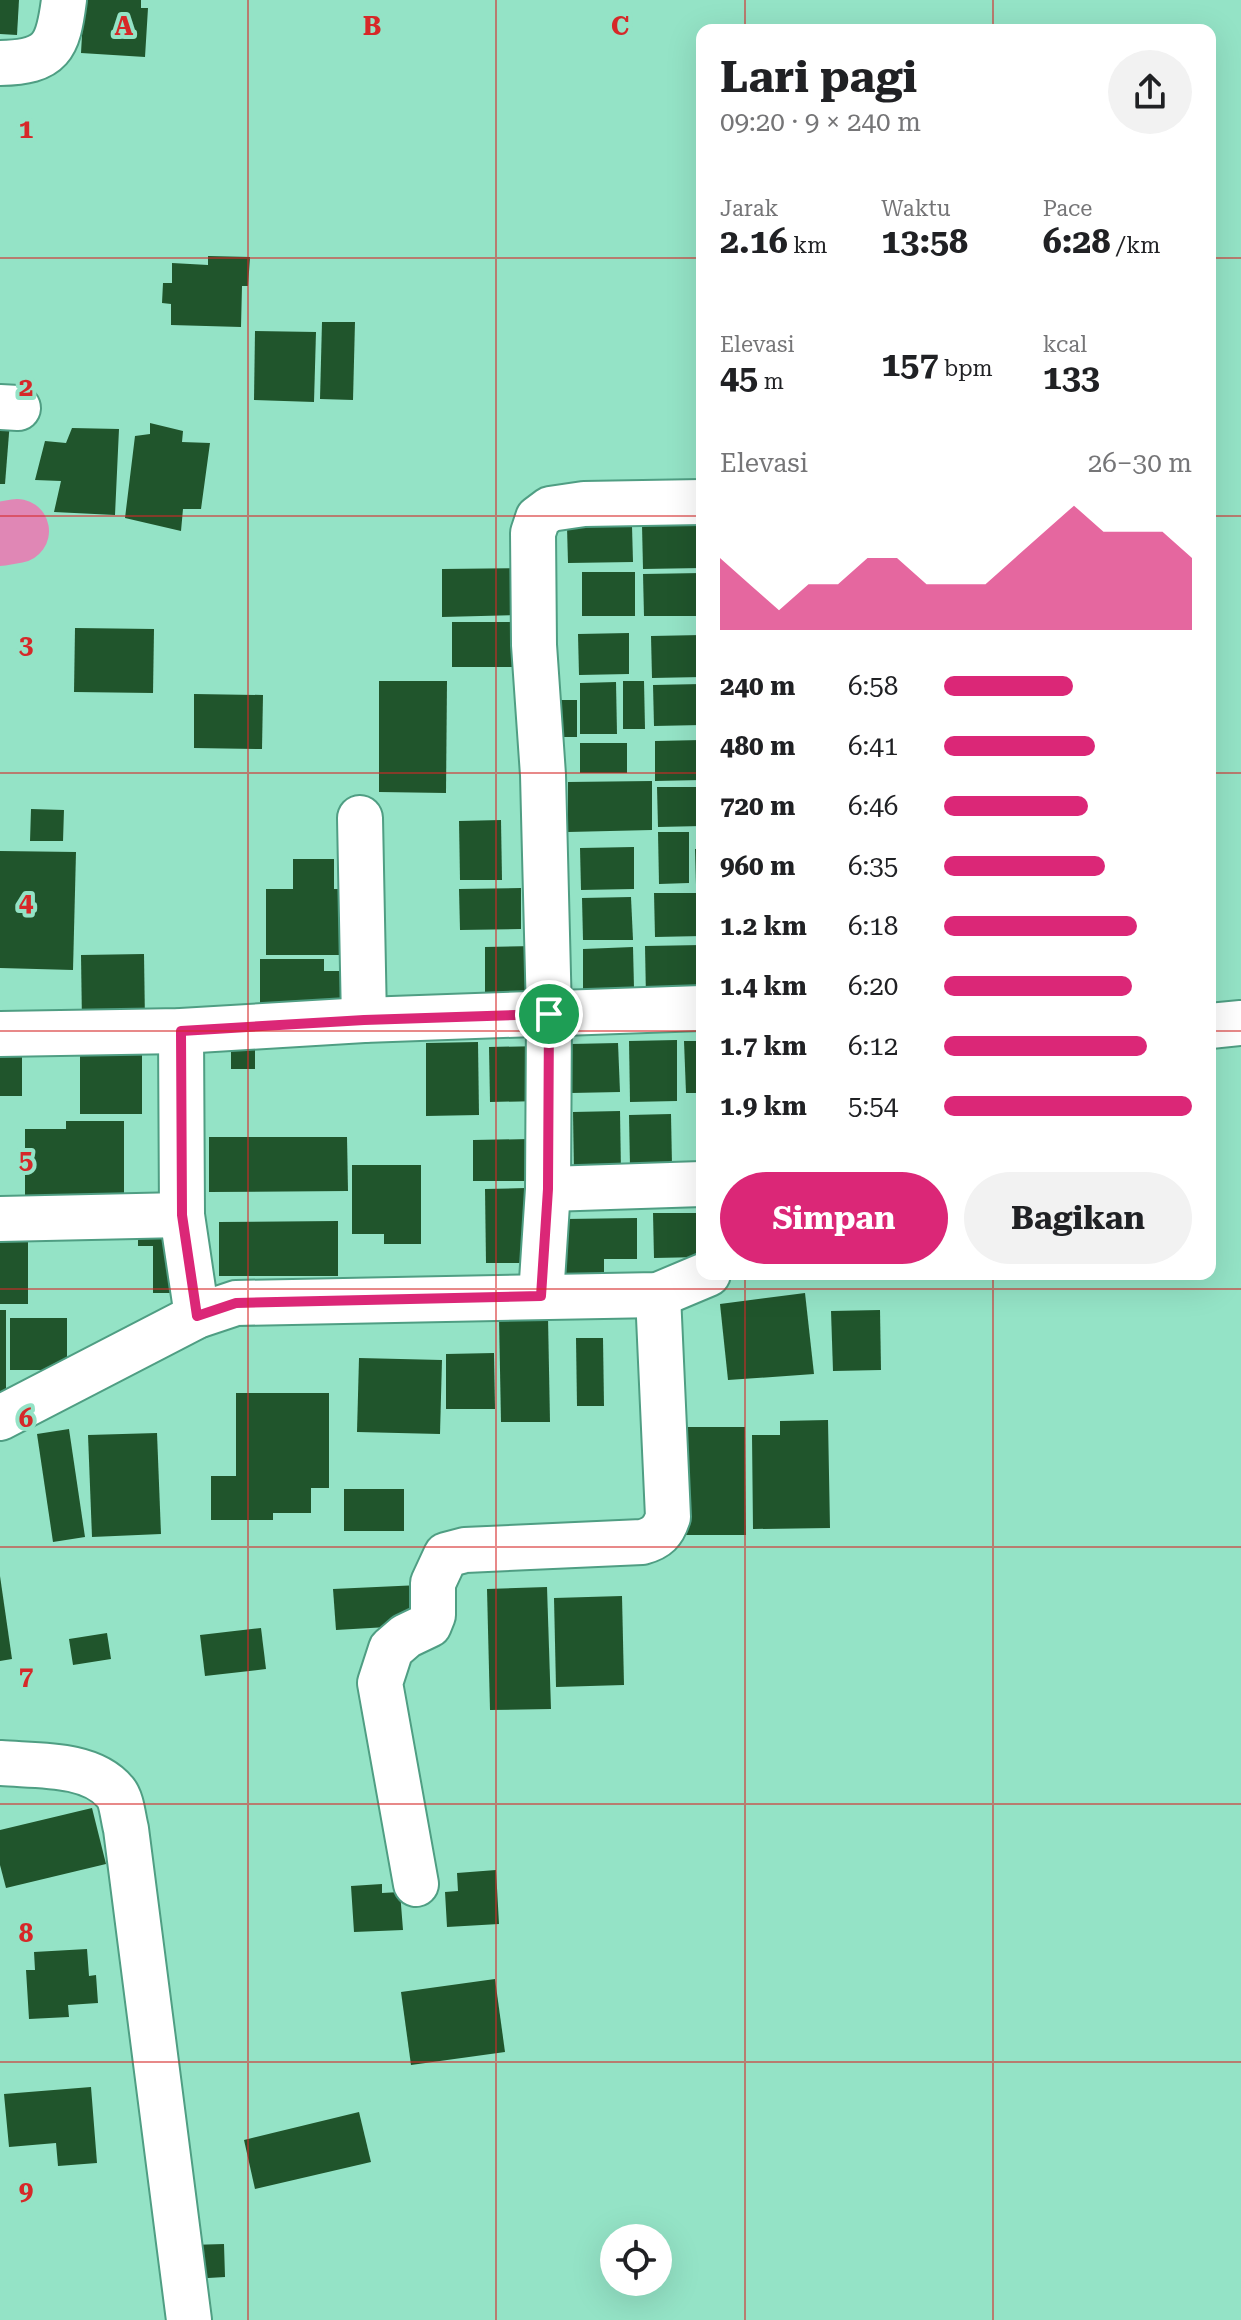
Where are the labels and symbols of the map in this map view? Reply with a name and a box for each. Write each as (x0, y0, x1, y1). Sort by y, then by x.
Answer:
text: A (115, 11, 134, 41)
text: B (363, 11, 381, 41)
text: C (611, 11, 629, 41)
text: 1 (19, 114, 33, 144)
text: 2 (19, 372, 33, 402)
text: 3 (19, 630, 33, 660)
text: 4 (19, 887, 34, 917)
pin (515, 980, 583, 1048)
text: 5 (19, 1145, 33, 1175)
text: 6 (19, 1403, 33, 1433)
text: 7 (19, 1661, 33, 1691)
text: 8 (19, 1918, 34, 1948)
text: 9 (19, 2176, 33, 2206)

